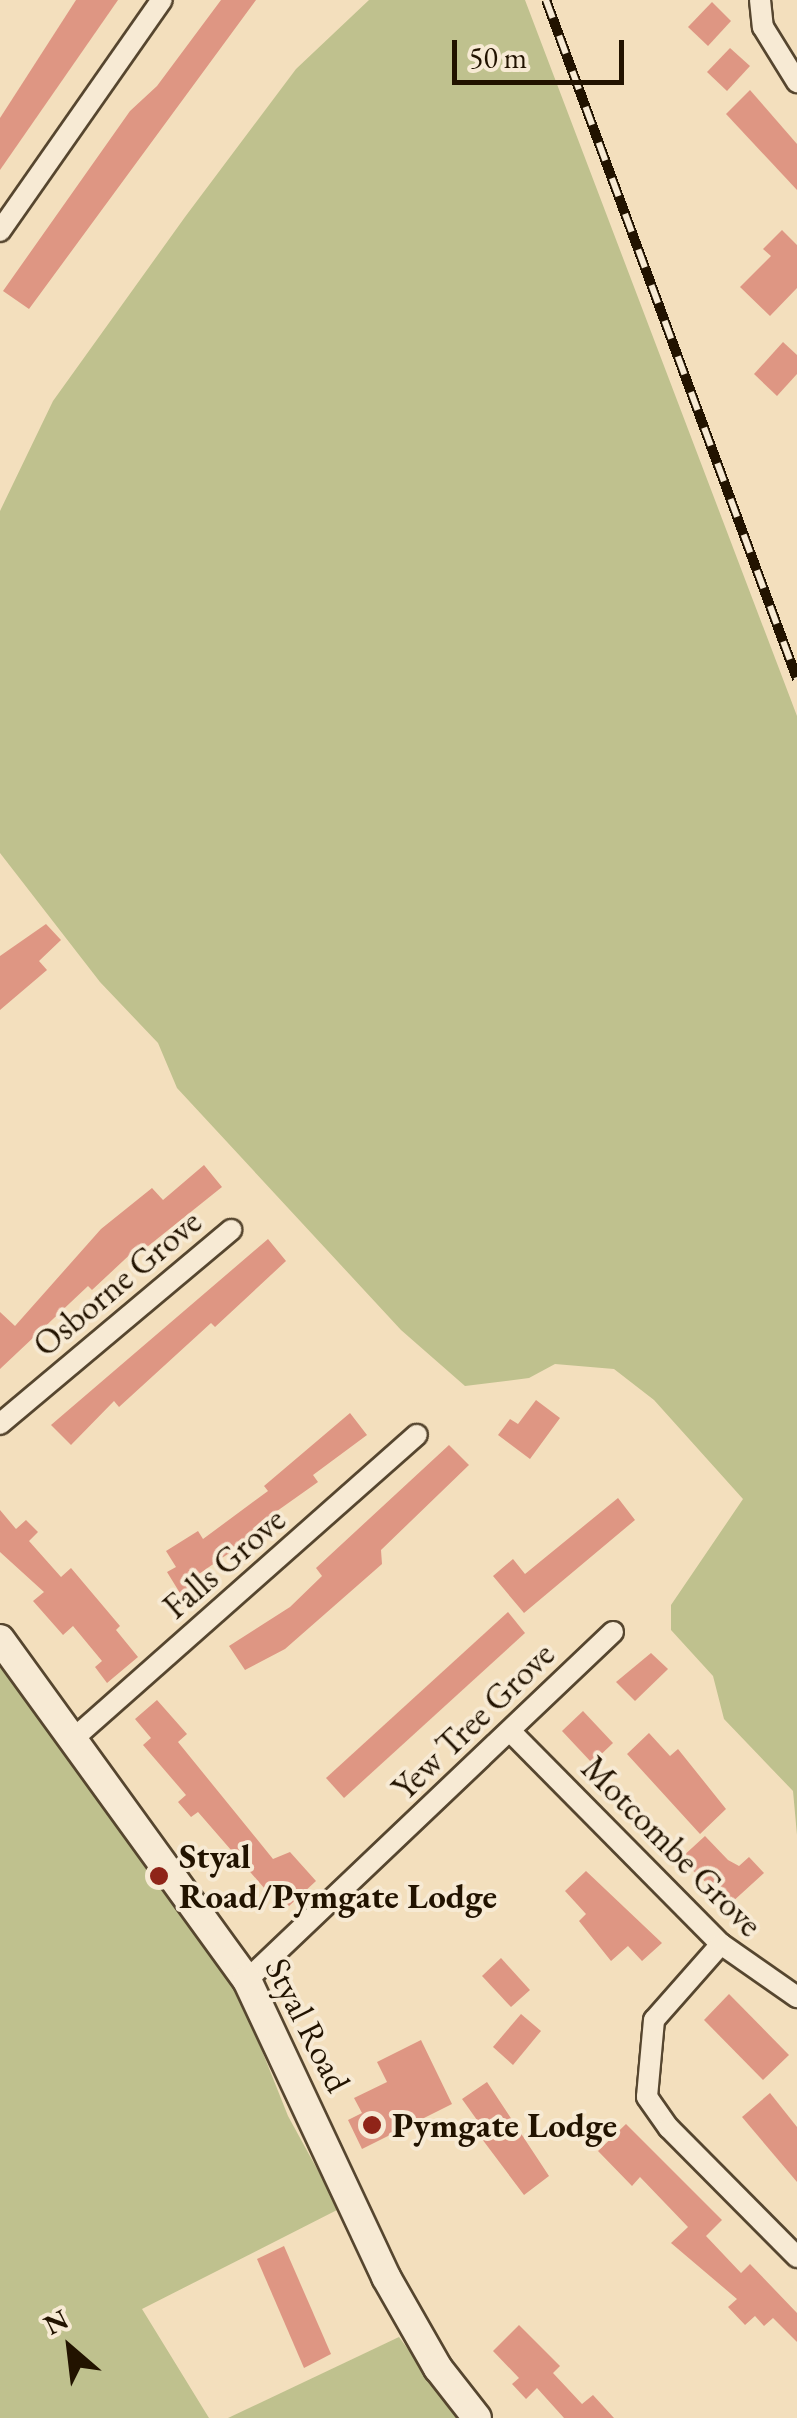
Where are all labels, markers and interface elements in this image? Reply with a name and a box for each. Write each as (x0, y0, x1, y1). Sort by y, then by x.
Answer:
scale bar (457, 20, 630, 82)
text: 50 m (469, 38, 527, 77)
street label: Osborne Grove (24, 1201, 210, 1365)
street label: Falls Grove (154, 1499, 294, 1627)
street label: Yew Tree Grove (383, 1633, 563, 1809)
street label: Motcombe Grove (573, 1747, 771, 1945)
place label: Styal Road/Pymgate Lodge (179, 1835, 497, 1917)
marker: Styal Road/Pymgate Lodge (148, 1865, 170, 1887)
street label: Styal Road (256, 1951, 360, 2099)
place label: Pymgate Lodge (392, 2104, 617, 2146)
marker: Pymgate Lodge (361, 2114, 383, 2136)
north arrow (20, 2298, 120, 2398)
text: N (37, 2300, 74, 2343)

